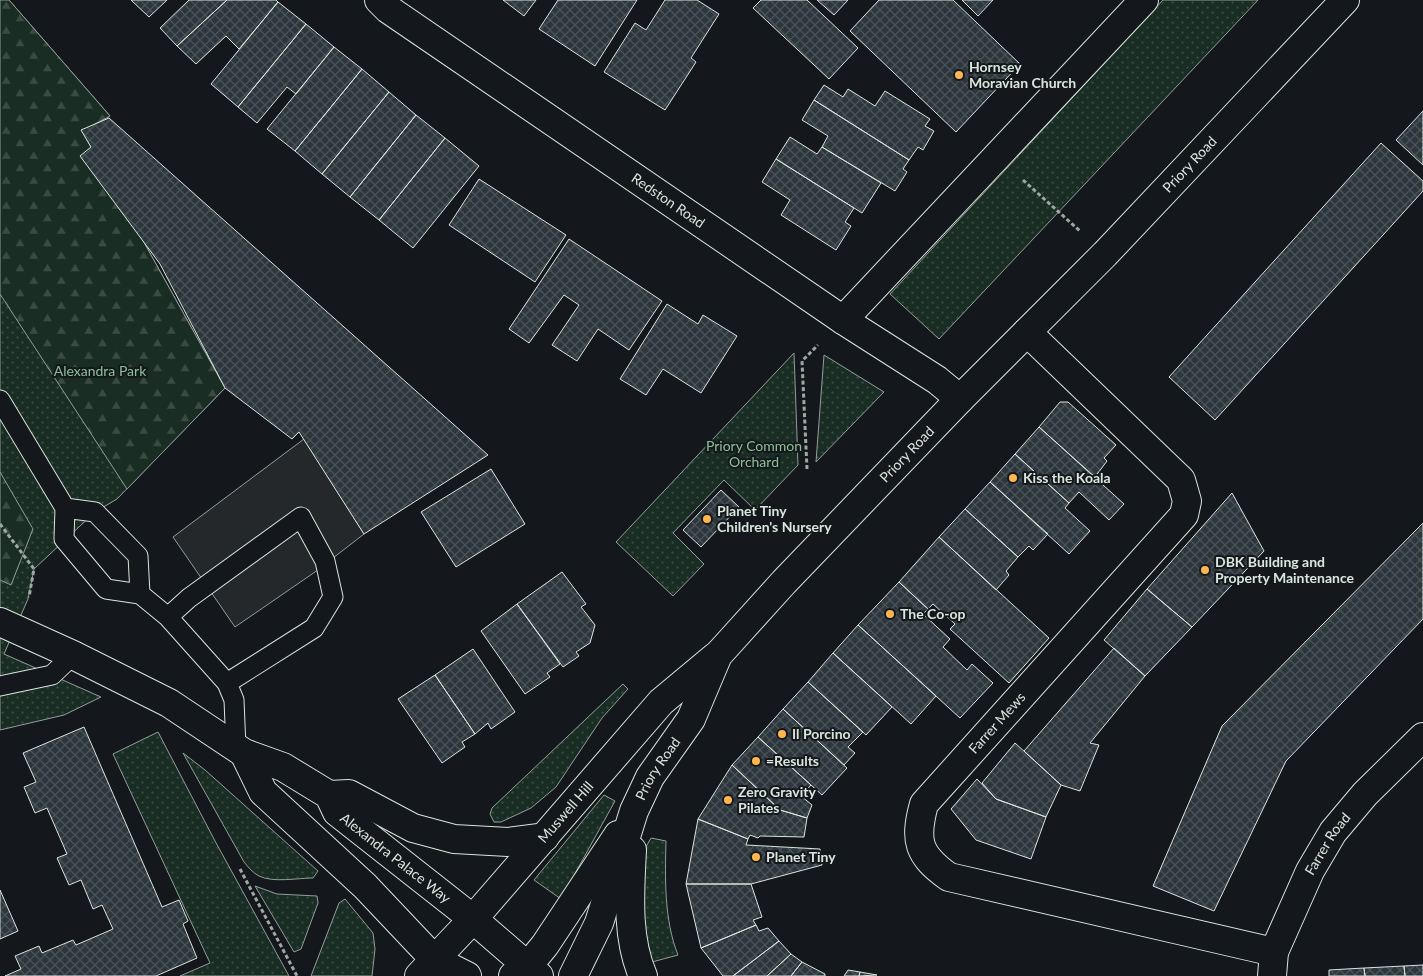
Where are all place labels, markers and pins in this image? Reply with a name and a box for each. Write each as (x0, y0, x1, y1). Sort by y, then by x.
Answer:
place label: Hornsey Moravian Church (969, 58, 1076, 91)
marker: Hornsey Moravian Church (953, 69, 965, 81)
place label: Kiss the Koala (1023, 469, 1111, 486)
marker: Kiss the Koala (1007, 472, 1019, 484)
place label: Planet Tiny Children's Nursery (717, 502, 832, 535)
marker: Planet Tiny Children's Nursery (701, 513, 713, 525)
place label: DBK Building and Property Maintenance (1215, 553, 1355, 586)
marker: DBK Building and Property Maintenance (1199, 564, 1211, 576)
place label: The Co-op (900, 605, 965, 622)
marker: The Co-op (884, 608, 896, 620)
place label: Il Porcino (792, 725, 851, 742)
marker: Il Porcino (776, 728, 788, 740)
place label: =Results (766, 752, 819, 769)
marker: =Results (750, 755, 762, 767)
place label: Zero Gravity Pilates (738, 783, 816, 816)
marker: Zero Gravity Pilates (722, 794, 734, 806)
place label: Planet Tiny (766, 848, 836, 865)
marker: Planet Tiny (750, 851, 762, 863)

